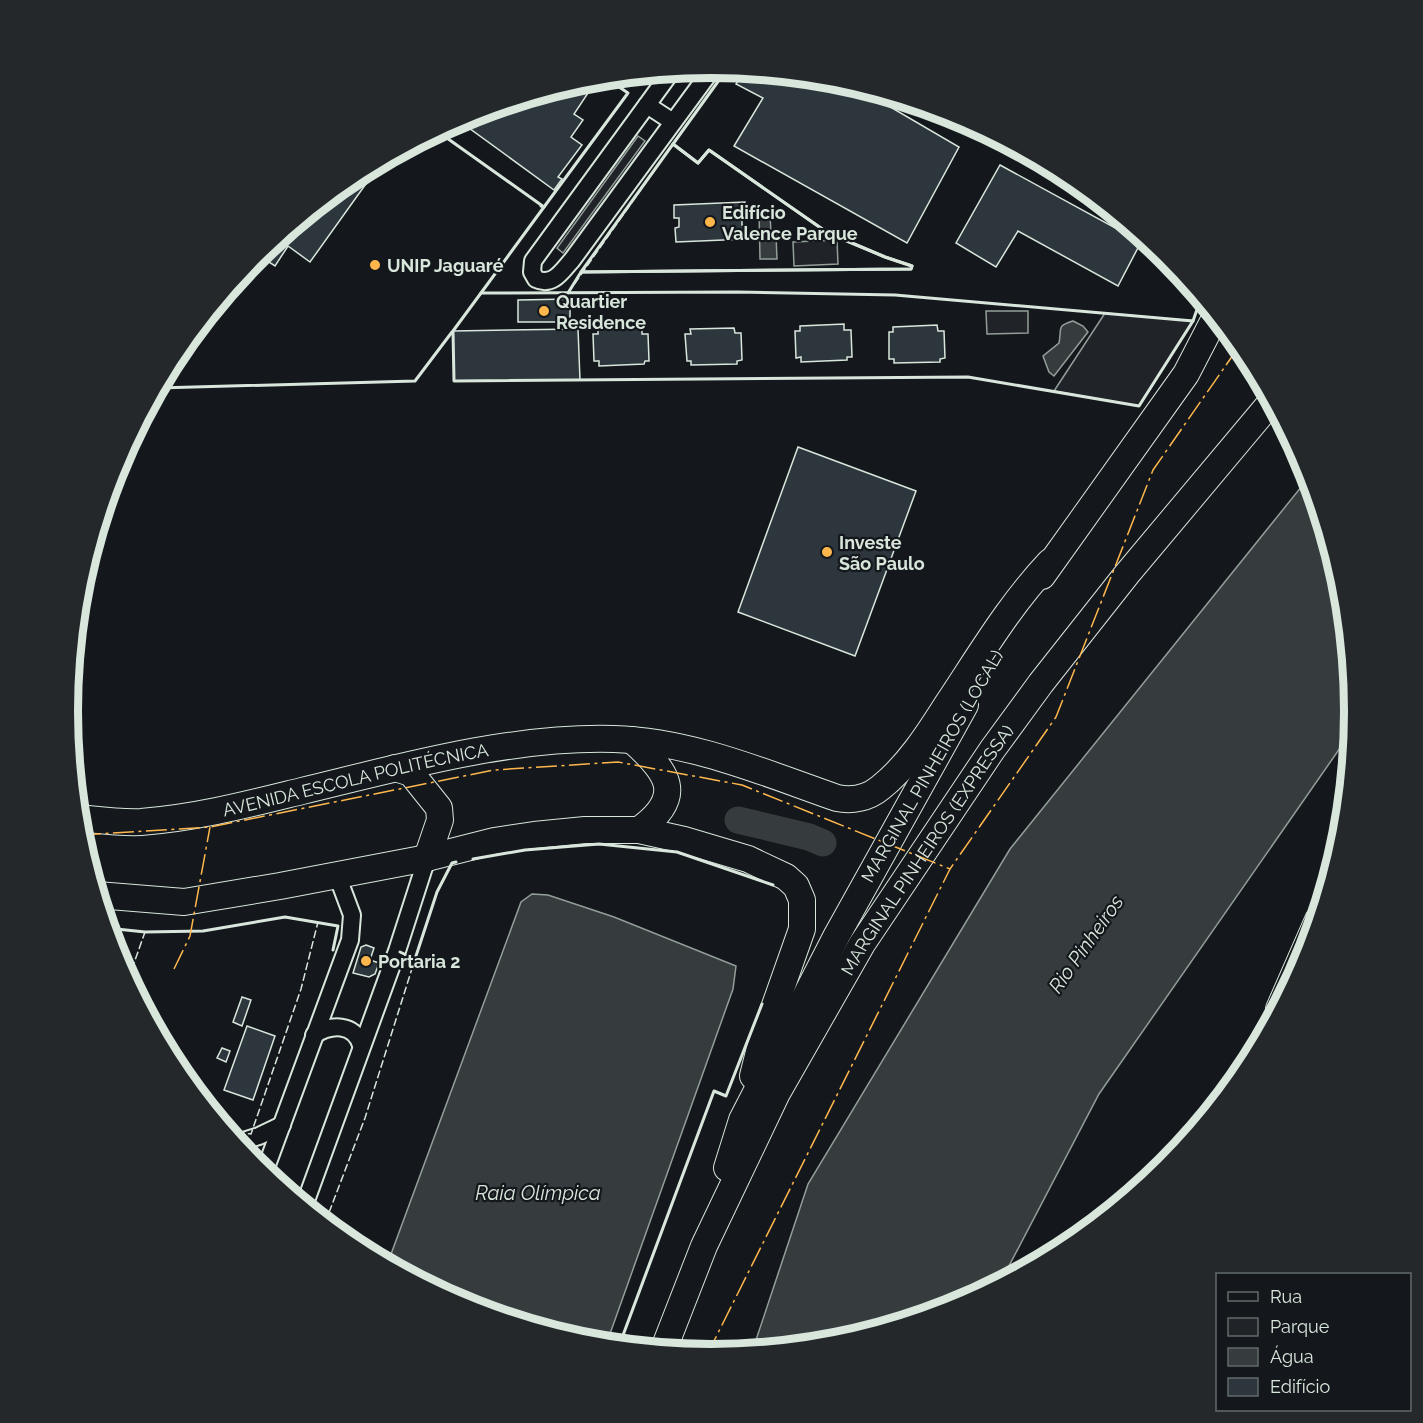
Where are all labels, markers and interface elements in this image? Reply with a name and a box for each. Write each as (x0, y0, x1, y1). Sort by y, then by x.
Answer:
place label: Edifício Valence Parque (722, 202, 858, 244)
marker: Edifício Valence Parque (703, 215, 717, 229)
place label: UNIP Jaguaré (387, 255, 504, 276)
marker: UNIP Jaguaré (368, 258, 382, 272)
place label: Quartier Residence (556, 291, 646, 333)
marker: Quartier Residence (537, 304, 551, 318)
place label: Investe São Paulo (839, 532, 925, 574)
marker: Investe São Paulo (820, 545, 834, 559)
street label: MARGINAL PINHEIROS (LOCAL) (857, 646, 1007, 886)
street label: MARGINAL PINHEIROS (EXPRESSA) (836, 720, 1018, 979)
street label: AVENIDA ESCOLA POLITÉCNICA (221, 739, 490, 820)
water label: Rio Pinheiros (1043, 890, 1129, 998)
place label: Portaria 2 (378, 951, 461, 972)
marker: Portaria 2 (359, 954, 373, 968)
water label: Raia Olímpica (475, 1181, 601, 1205)
legend (1216, 1273, 1411, 1411)
text: Rua (1270, 1286, 1302, 1307)
text: Parque (1270, 1316, 1330, 1337)
text: Água (1270, 1345, 1314, 1367)
text: Edifício (1270, 1376, 1330, 1397)

